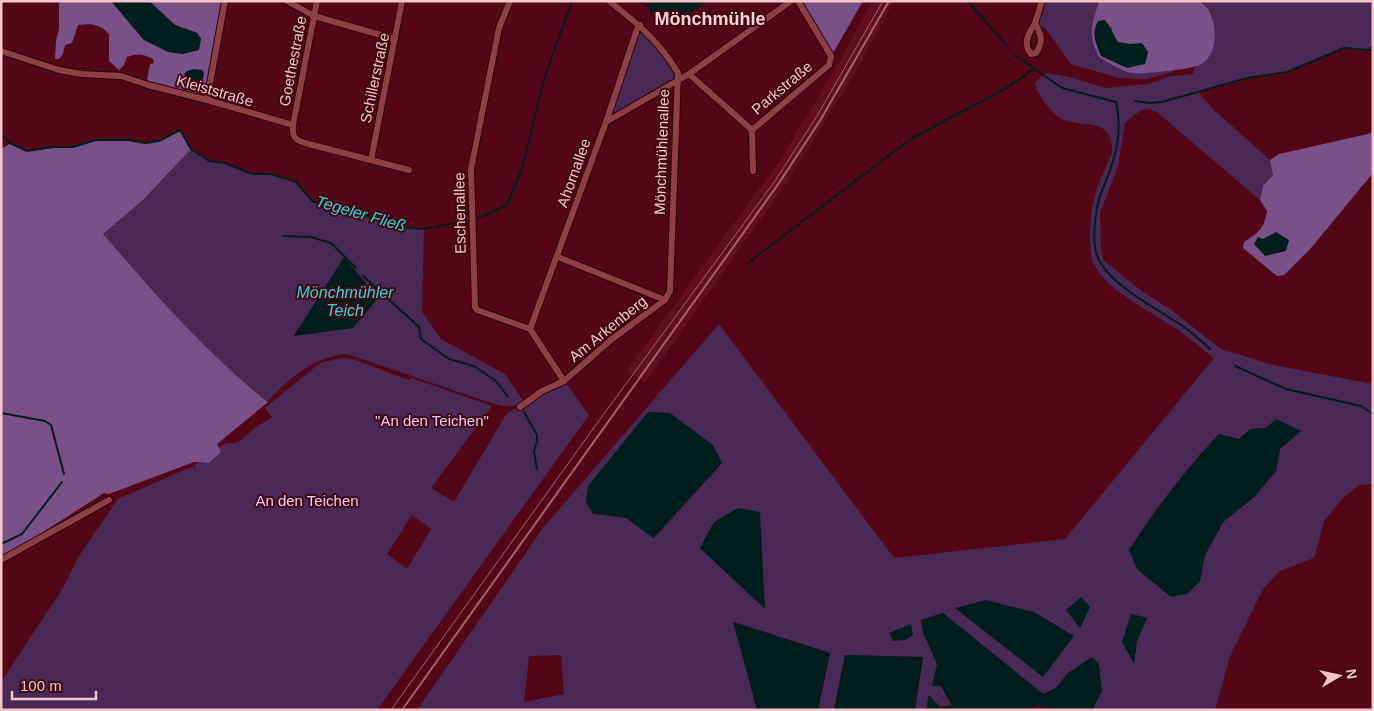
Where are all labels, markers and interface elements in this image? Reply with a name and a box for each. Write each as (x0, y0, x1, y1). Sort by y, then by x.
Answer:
district label: Mönchmühle (655, 9, 766, 29)
street label: Goethestraße (275, 14, 310, 108)
street label: Schillerstraße (357, 31, 392, 125)
street label: Parkstraße (748, 58, 815, 118)
street label: Kleiststraße (175, 71, 256, 110)
street label: Mönchmühlenallee (651, 89, 672, 215)
street label: Ahornallee (553, 136, 594, 209)
street label: Eschenallee (450, 172, 469, 254)
water label: Tegeler Fließ (314, 193, 408, 234)
water label: Mönchmühler Teich (297, 284, 394, 319)
street label: Am Arkenberg (565, 292, 650, 365)
park label: "An den Teichen" (375, 412, 489, 429)
park label: An den Teichen (255, 492, 359, 509)
north arrow (1314, 651, 1364, 701)
scale bar (12, 668, 96, 700)
text: N (1343, 668, 1361, 680)
text: 100 m (20, 677, 62, 694)

